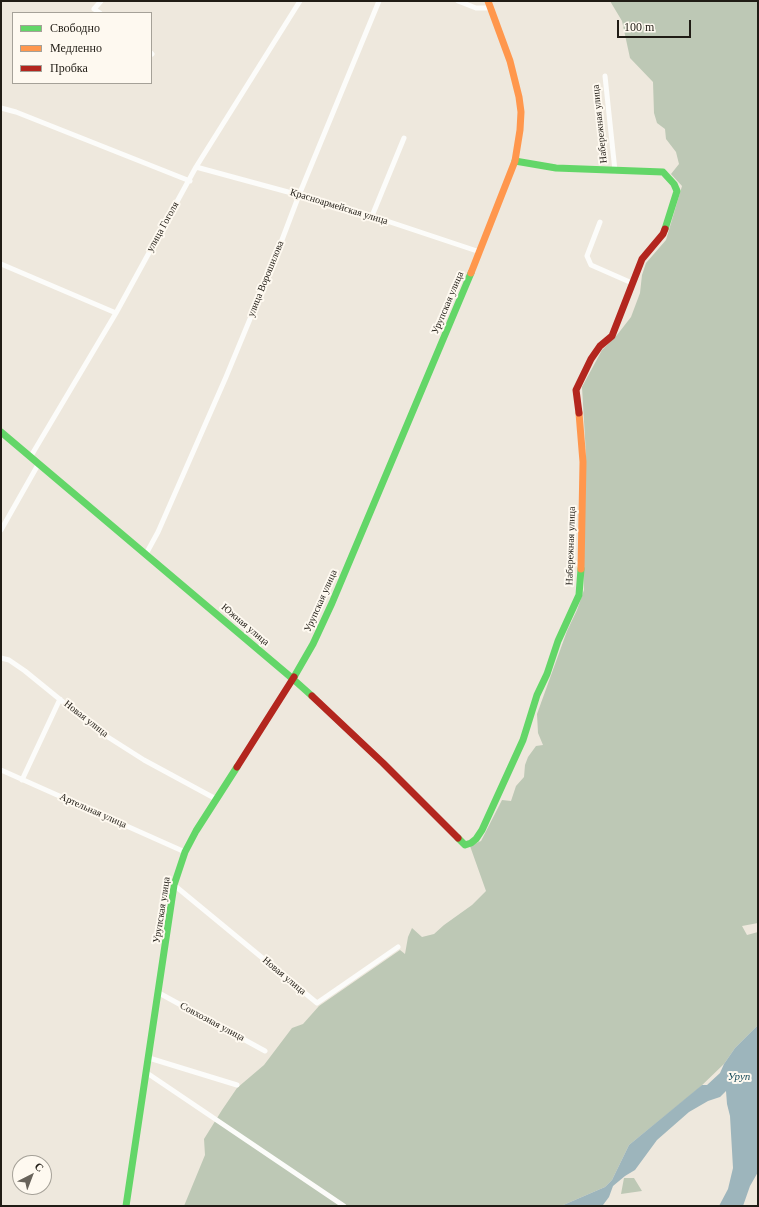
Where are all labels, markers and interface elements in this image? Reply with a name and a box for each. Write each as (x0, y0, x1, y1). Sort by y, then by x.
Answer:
legend (12, 12, 152, 84)
scale bar (619, 12, 693, 38)
text: 100 m (624, 20, 654, 34)
text: Свободно (50, 21, 100, 35)
text: Медленно (50, 41, 102, 55)
text: Пробка (50, 61, 88, 75)
street label: Набережная улица (590, 84, 610, 164)
street label: Красноармейская улица (289, 186, 389, 228)
street label: улица Гоголя (144, 200, 182, 254)
street label: улица Ворошилова (245, 239, 287, 319)
street label: Урупская улица (429, 270, 467, 336)
street label: Набережная улица (564, 506, 578, 586)
street label: Урупская улица (302, 568, 340, 634)
street label: Южная улица (219, 601, 271, 649)
street label: Новая улица (61, 698, 111, 740)
street label: Артельная улица (58, 791, 128, 831)
street label: Урупская улица (151, 876, 173, 944)
street label: Новая улица (260, 954, 308, 998)
street label: Совхозная улица (178, 1000, 246, 1044)
water label: Уруп (728, 1070, 750, 1084)
north arrow (12, 1155, 52, 1195)
text: С (32, 1160, 46, 1174)

